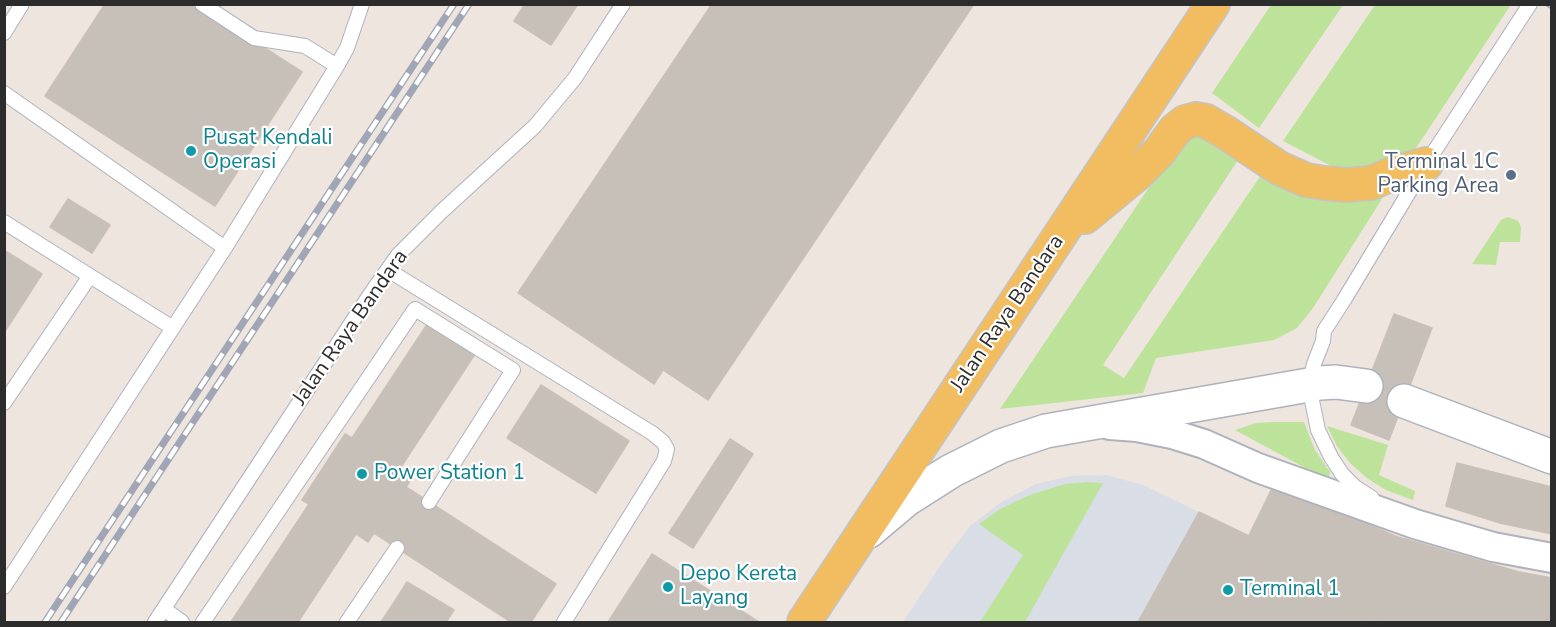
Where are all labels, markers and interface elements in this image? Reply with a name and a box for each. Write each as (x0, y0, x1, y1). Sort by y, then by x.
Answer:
place label: Pusat Kendali Operasi (203, 126, 332, 176)
marker: Pusat Kendali Operasi (184, 144, 198, 158)
place label: Terminal 1C Parking Area (1378, 150, 1499, 200)
marker: Terminal 1C Parking Area (1504, 168, 1518, 182)
street label: Jalan Raya Bandara (946, 231, 1070, 397)
street label: Jalan Raya Bandara (288, 245, 414, 411)
place label: Power Station 1 (374, 461, 525, 487)
marker: Power Station 1 (355, 467, 369, 481)
place label: Depo Kereta Layang (680, 562, 797, 612)
place label: Terminal 1 (1240, 577, 1340, 603)
marker: Depo Kereta Layang (661, 580, 675, 594)
marker: Terminal 1 (1221, 583, 1235, 597)

